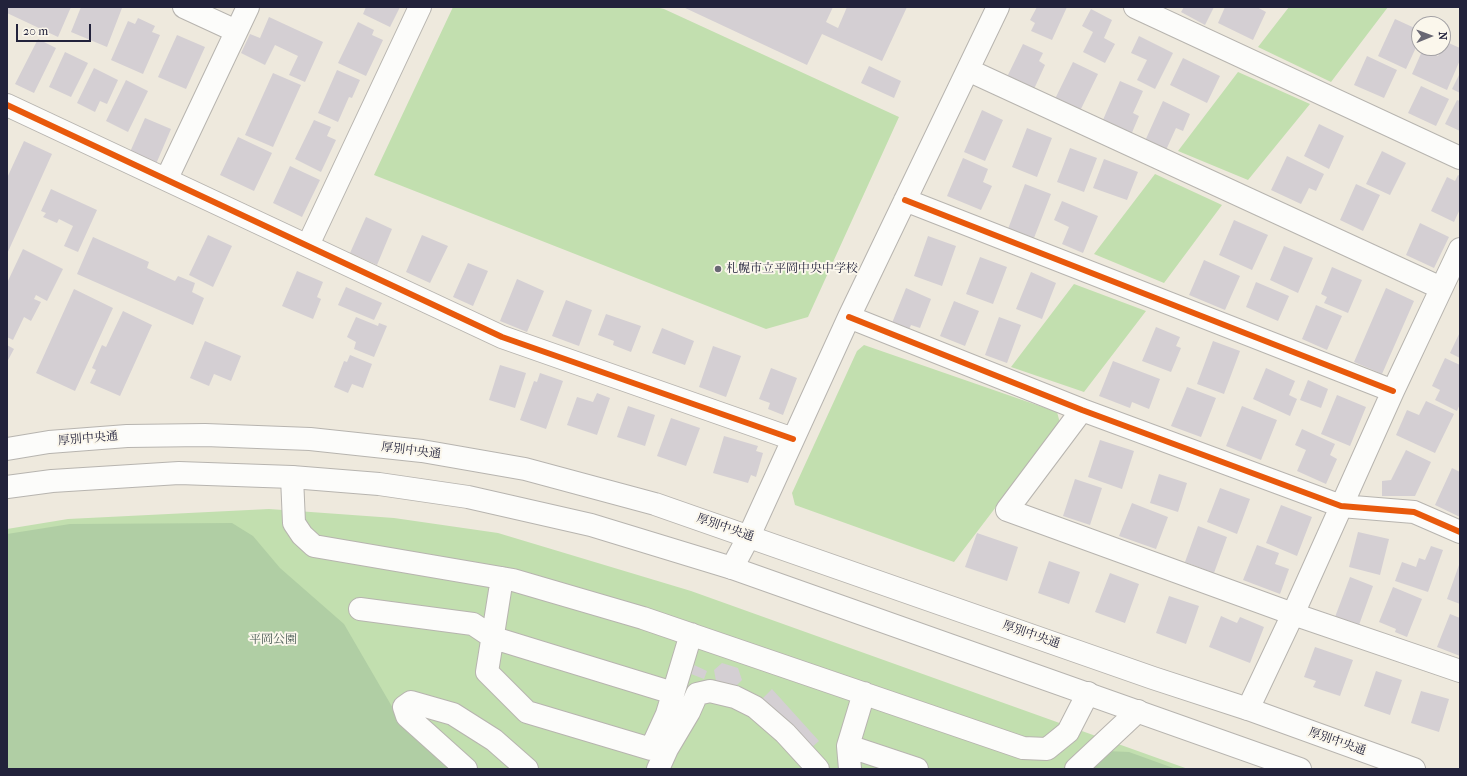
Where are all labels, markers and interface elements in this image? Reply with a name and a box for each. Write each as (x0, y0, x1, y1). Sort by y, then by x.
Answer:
scale bar (18, 16, 93, 42)
north arrow (1411, 16, 1451, 56)
text: 20 m (23, 24, 48, 38)
text: N (1436, 31, 1449, 40)
place label: 札幌市立平岡中央中学校 (726, 262, 858, 276)
marker: 札幌市立平岡中央中学校 (713, 264, 723, 274)
street label: 厚別中央通 (57, 429, 119, 449)
street label: 厚別中央通 (380, 440, 442, 462)
street label: 厚別中央通 (694, 511, 756, 545)
street label: 厚別中央通 (1000, 618, 1062, 652)
park label: 平岡公園 (249, 633, 297, 647)
street label: 厚別中央通 (1306, 725, 1368, 759)

